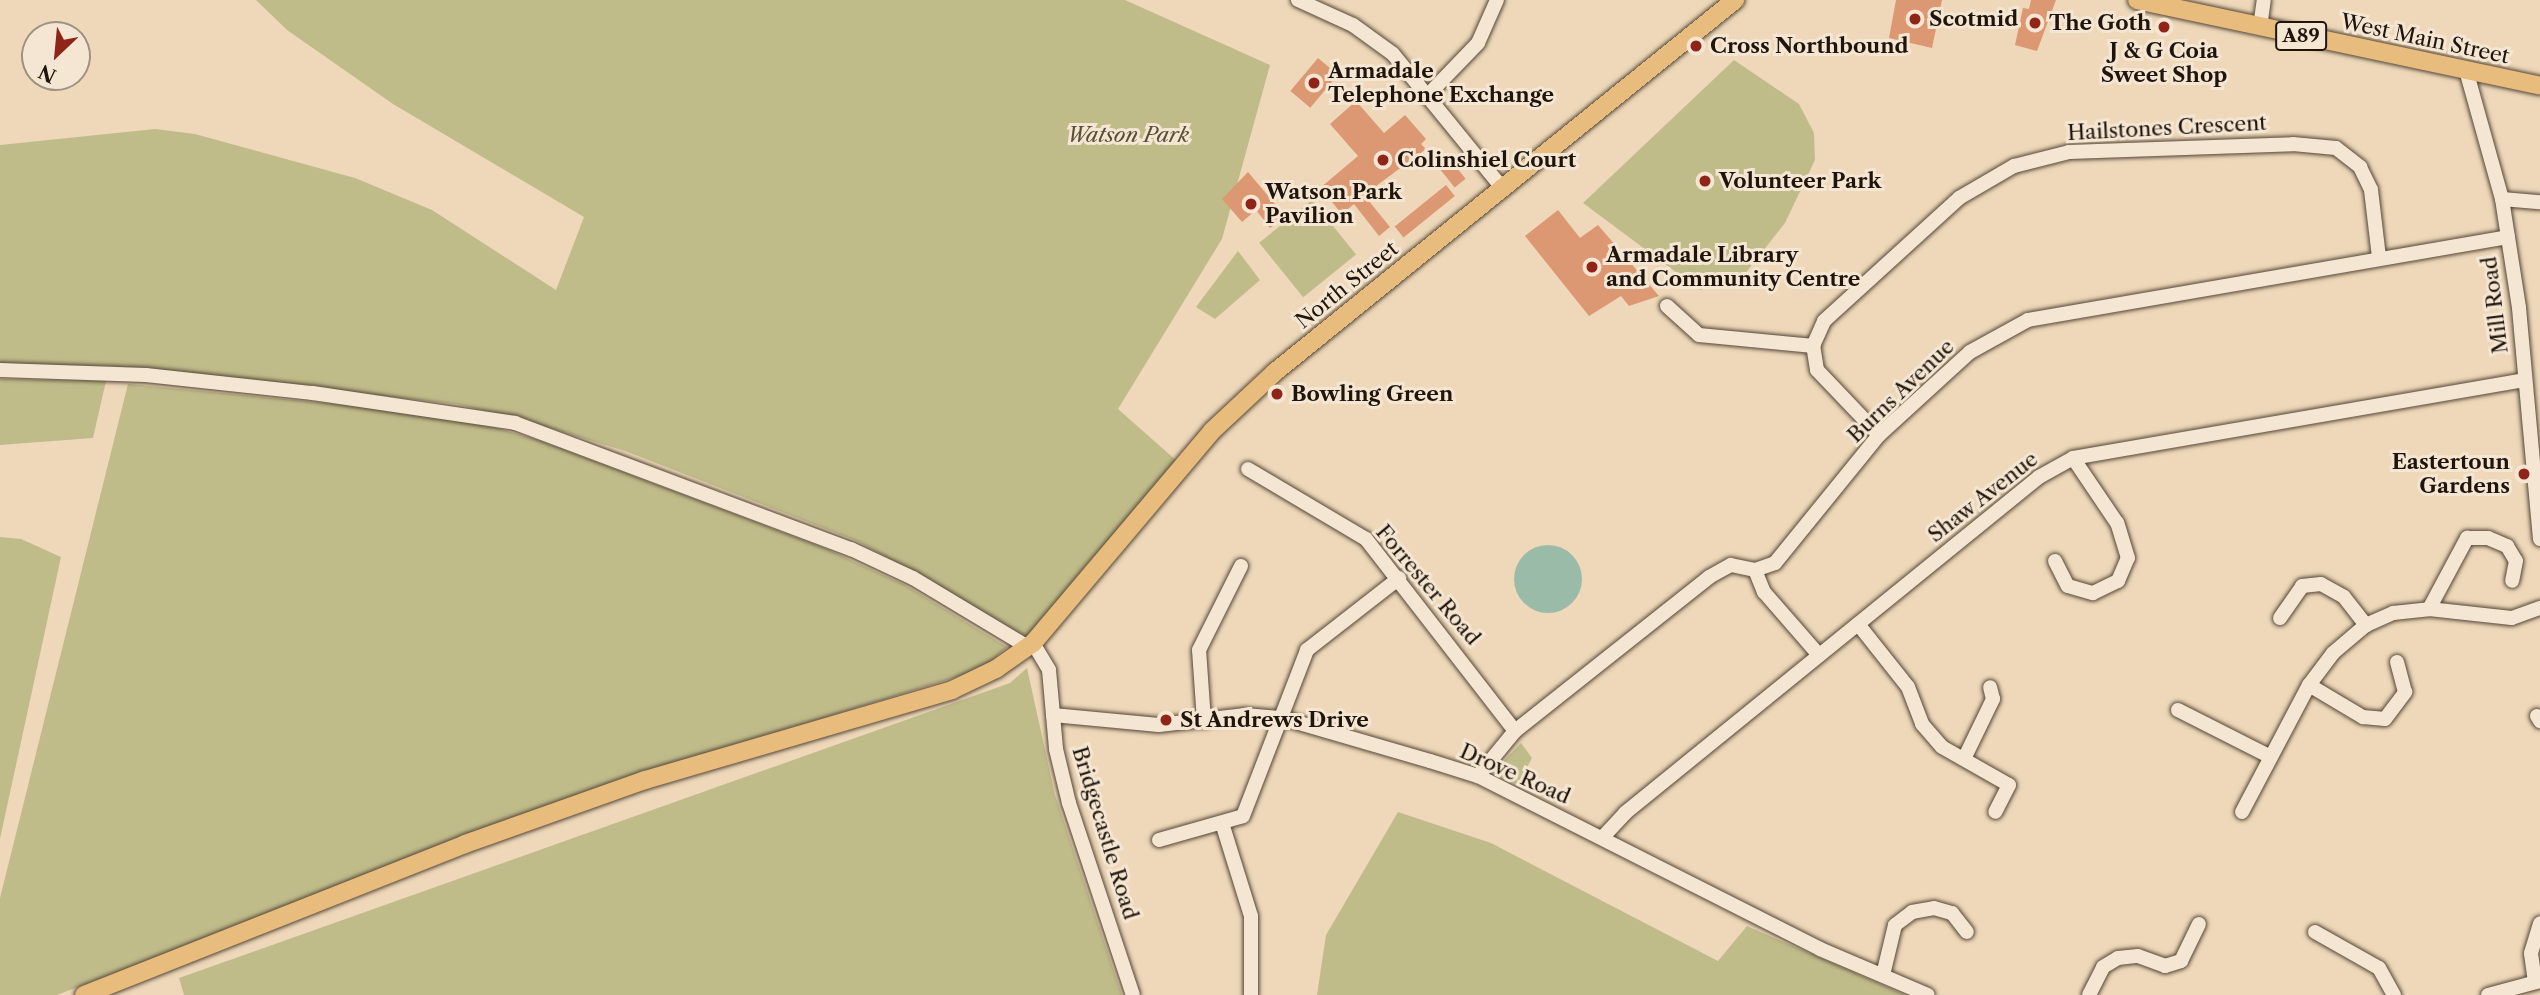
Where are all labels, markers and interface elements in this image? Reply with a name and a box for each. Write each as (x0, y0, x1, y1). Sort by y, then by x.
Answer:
place label: Scotmid (1929, 6, 2018, 32)
street label: West Main Street (2338, 9, 2512, 69)
place label: The Goth (2049, 10, 2151, 36)
marker: Scotmid (1907, 11, 1923, 27)
marker: The Goth (2027, 15, 2043, 31)
marker: J & G Coia Sweet Shop (2156, 19, 2172, 35)
road number: A89 (2275, 20, 2327, 52)
north arrow (21, 21, 91, 91)
place label: Cross Northbound (1710, 33, 1909, 59)
marker: Cross Northbound (1688, 38, 1704, 54)
place label: J & G Coia Sweet Shop (2101, 38, 2227, 88)
place label: Armadale Telephone Exchange (1328, 58, 1554, 108)
text: N (35, 60, 60, 87)
marker: Armadale Telephone Exchange (1306, 75, 1322, 91)
street label: Hailstones Crescent (2067, 110, 2267, 146)
park label: Watson Park (1067, 122, 1189, 148)
place label: Colinshiel Court (1397, 147, 1576, 173)
marker: Colinshiel Court (1375, 152, 1391, 168)
place label: Volunteer Park (1719, 168, 1882, 194)
marker: Volunteer Park (1697, 173, 1713, 189)
place label: Watson Park Pavilion (1265, 179, 1402, 229)
marker: Watson Park Pavilion (1243, 196, 1259, 212)
street label: North Street (1291, 236, 1403, 334)
place label: Armadale Library and Community Centre (1606, 242, 1861, 292)
street label: Mill Road (2477, 255, 2513, 355)
marker: Armadale Library and Community Centre (1584, 259, 1600, 275)
street label: Burns Avenue (1842, 334, 1960, 448)
place label: Bowling Green (1291, 381, 1453, 407)
marker: Bowling Green (1269, 386, 1285, 402)
street label: Shaw Avenue (1923, 446, 2043, 548)
place label: Eastertoun Gardens (2392, 449, 2510, 499)
marker: Eastertoun Gardens (2516, 466, 2532, 482)
street label: Forrester Road (1370, 520, 1486, 650)
place label: St Andrews Drive (1180, 707, 1370, 733)
marker: St Andrews Drive (1158, 712, 1174, 728)
street label: Drove Road (1456, 739, 1574, 809)
street label: Bridgecastle Road (1067, 744, 1143, 922)

